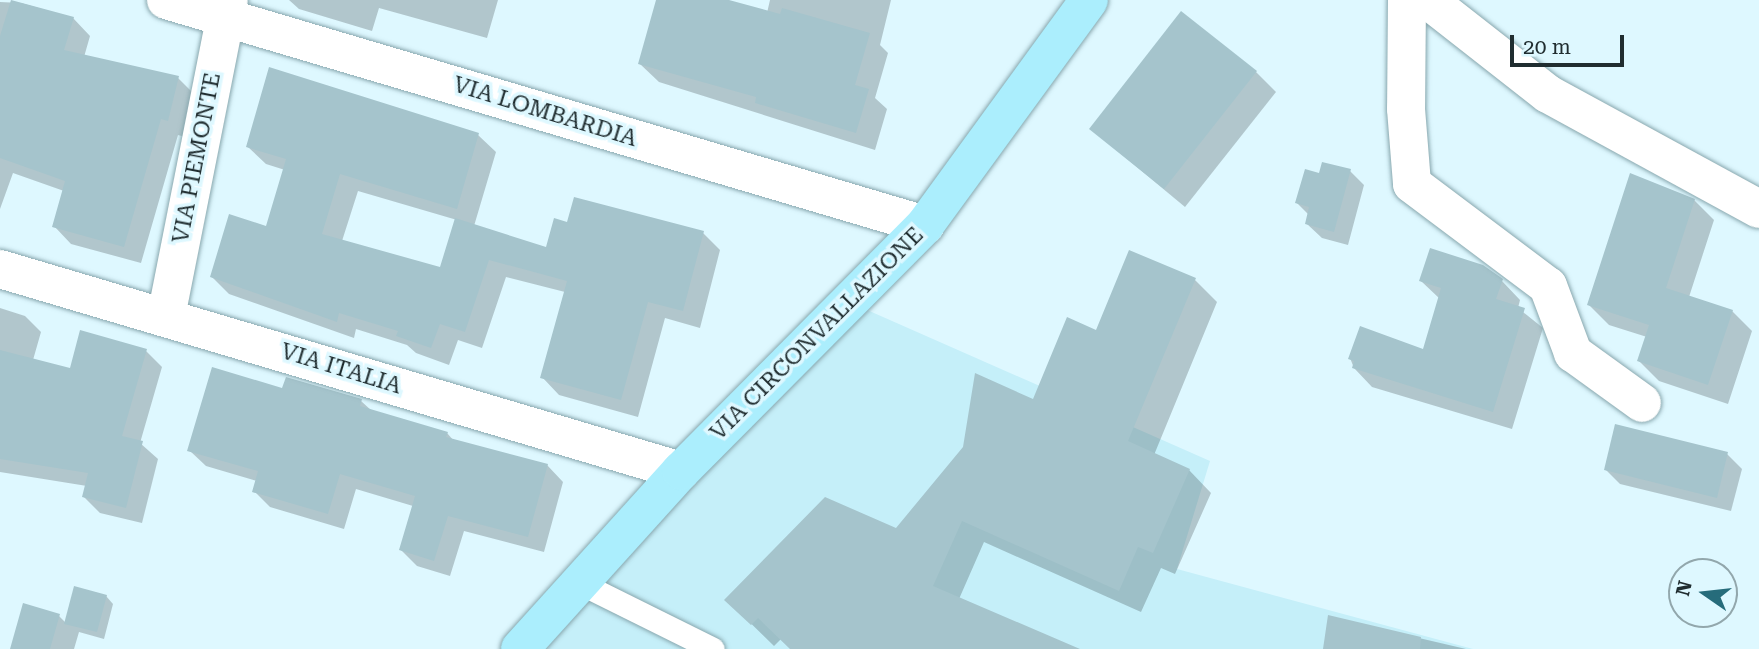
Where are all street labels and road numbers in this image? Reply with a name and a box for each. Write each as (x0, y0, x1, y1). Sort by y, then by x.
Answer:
street label: VIA PIEMONTE (167, 70, 227, 246)
street label: VIA LOMBARDIA (450, 71, 640, 153)
street label: VIA CIRCONVALLAZIONE (705, 222, 929, 446)
street label: VIA ITALIA (277, 338, 405, 400)

